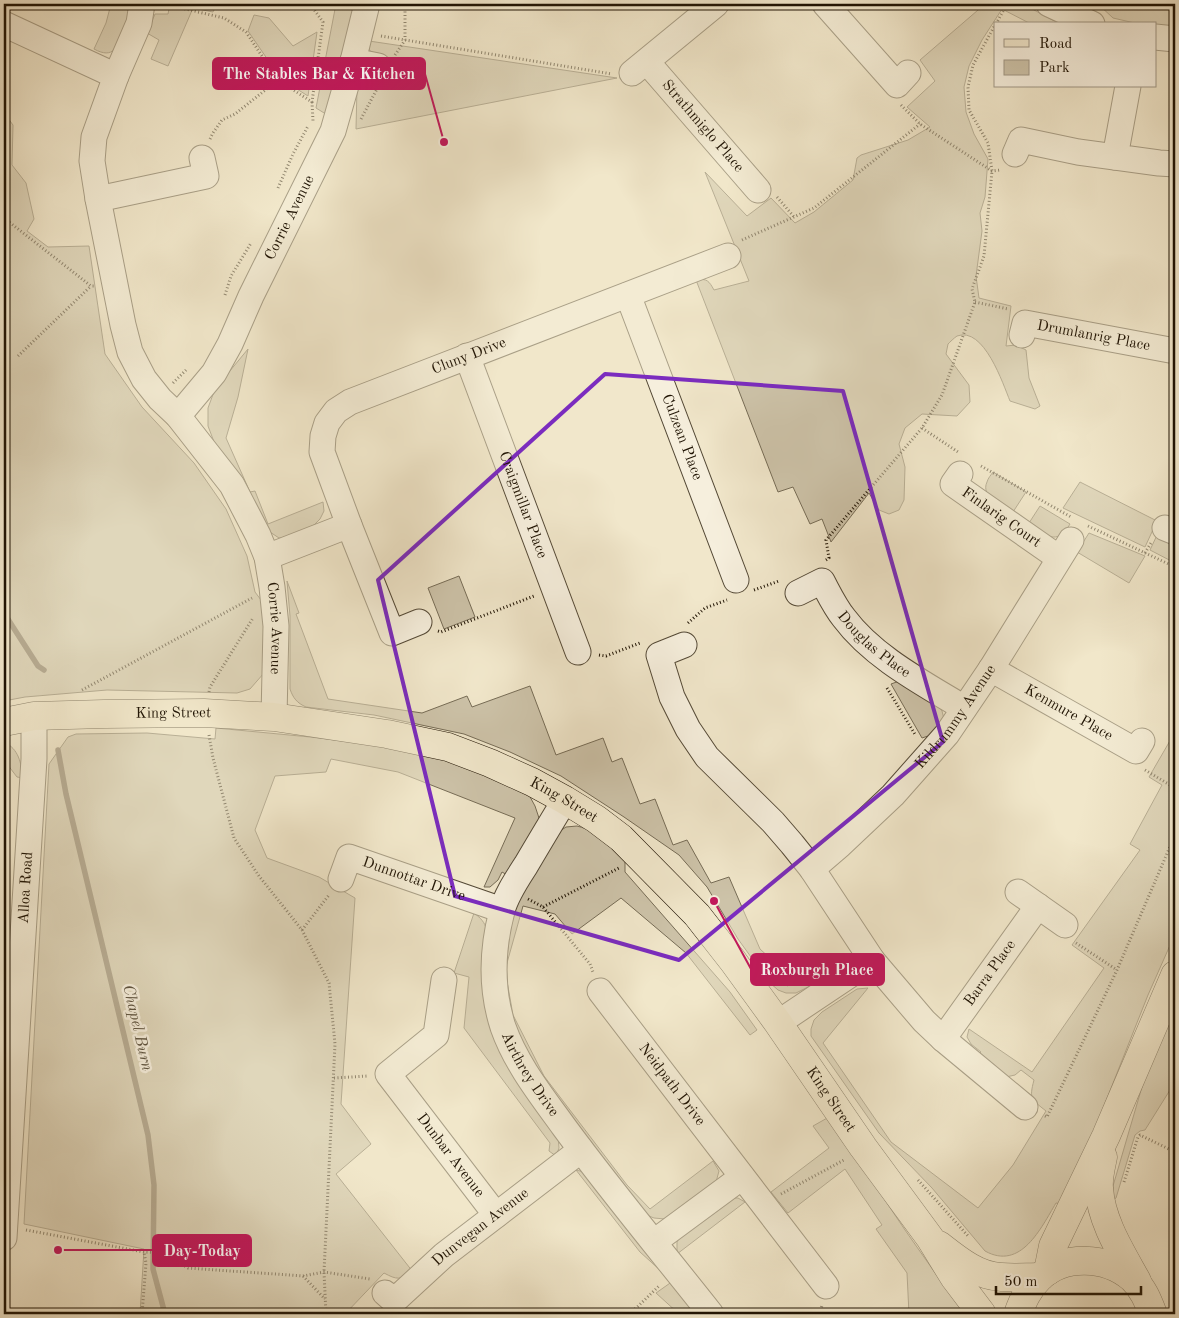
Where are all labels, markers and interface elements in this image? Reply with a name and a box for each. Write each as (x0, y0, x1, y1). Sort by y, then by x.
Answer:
legend (994, 22, 1156, 88)
text: Road (1039, 37, 1073, 52)
callout: The Stables Bar & Kitchen (213, 58, 425, 89)
text: Park (1039, 61, 1070, 76)
text: The Stables Bar & Kitchen (223, 67, 415, 83)
street label: Strathmiglo Place (659, 77, 747, 175)
street label: Corrie Avenue (263, 173, 317, 263)
street label: Drumlanrig Place (1036, 318, 1151, 354)
street label: Cluny Drive (430, 335, 508, 377)
street label: Culzean Place (659, 392, 705, 482)
street label: Craigmillar Place (496, 449, 550, 560)
street label: Finlarig Court (959, 485, 1044, 551)
street label: Corrie Avenue (264, 581, 284, 675)
street label: Douglas Place (834, 608, 913, 681)
street label: Kildrummy Avenue (912, 662, 999, 772)
street label: Kenmure Place (1022, 682, 1115, 744)
street label: King Street (135, 705, 212, 721)
street label: King Street (527, 775, 600, 826)
street label: Alloa Road (16, 851, 36, 924)
street label: Dunnottar Drive (360, 855, 467, 904)
street label: Barra Place (962, 937, 1019, 1009)
callout: Roxburgh Place (751, 954, 884, 985)
text: Roxburgh Place (760, 963, 874, 979)
water label: Chapel Burn (119, 983, 155, 1073)
street label: Airthrey Drive (498, 1030, 561, 1120)
street label: Neidpath Drive (636, 1041, 708, 1129)
street label: King Street (803, 1064, 858, 1135)
street label: Dunbar Avenue (414, 1111, 487, 1200)
street label: Dunvegan Avenue (430, 1185, 532, 1269)
callout: Day-Today (153, 1235, 251, 1266)
text: Day-Today (163, 1244, 241, 1260)
scale bar (996, 1263, 1142, 1295)
text: 50 m (1004, 1275, 1038, 1290)

